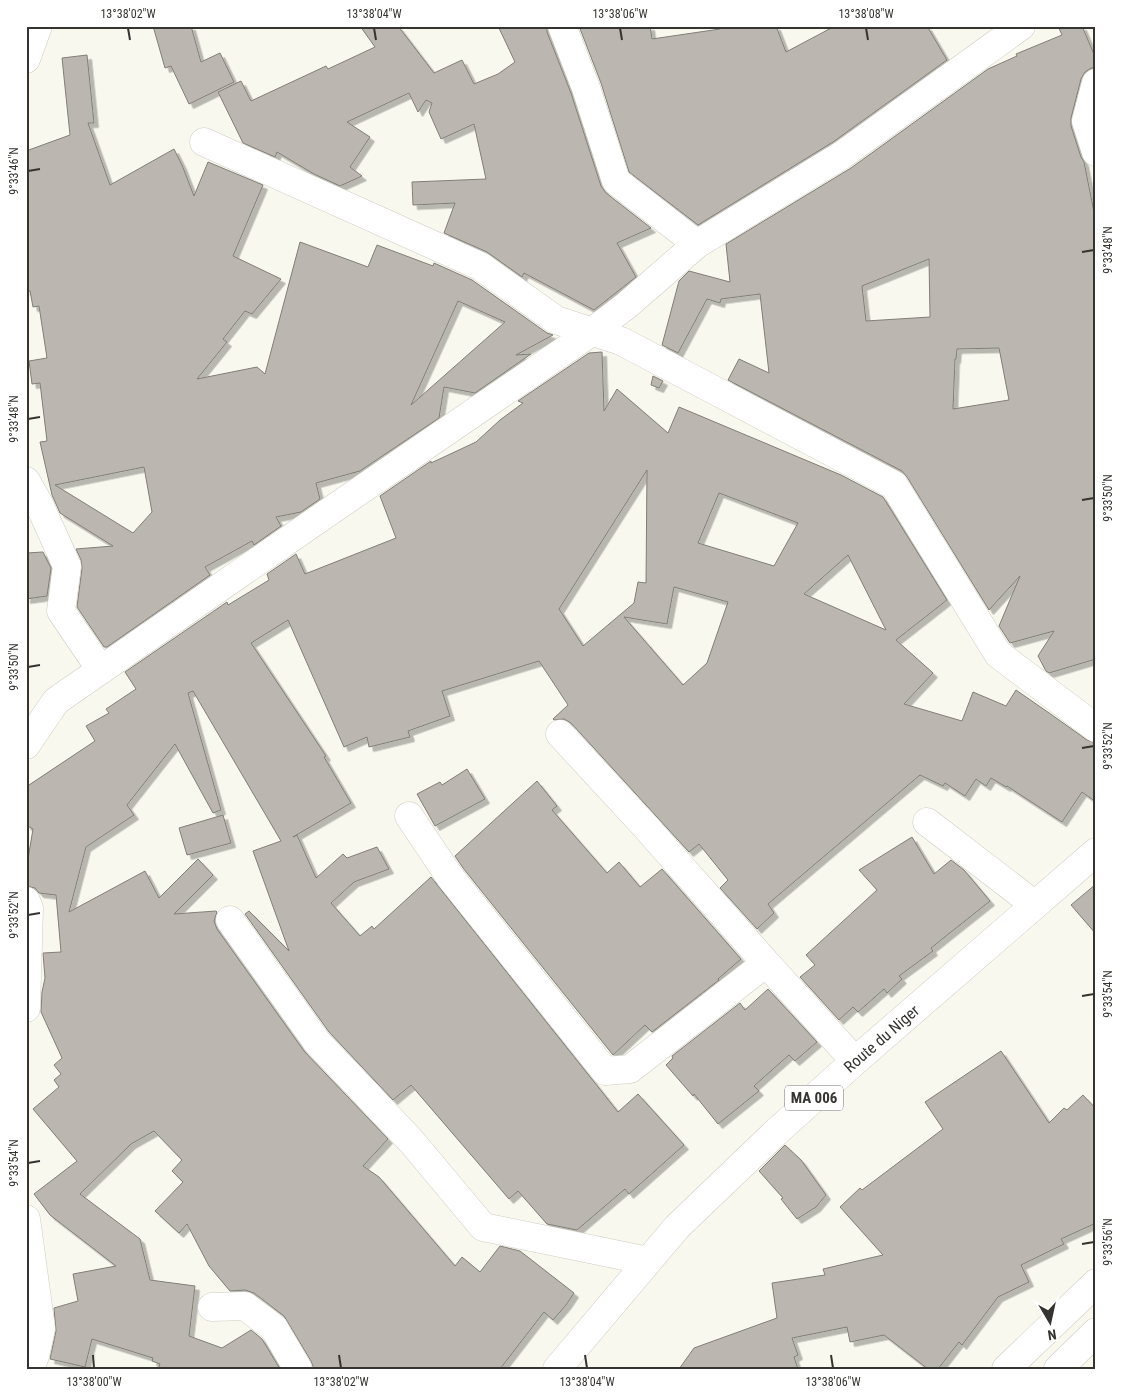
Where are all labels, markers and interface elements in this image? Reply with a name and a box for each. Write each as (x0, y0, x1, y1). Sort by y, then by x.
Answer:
text: 13°38'02"W (100, 7, 156, 21)
text: 13°38'04"W (346, 7, 402, 21)
text: 13°38'06"W (592, 7, 648, 21)
text: 13°38'08"W (838, 7, 894, 21)
text: 9°33'46"N (7, 147, 21, 195)
text: 9°33'48"N (1101, 226, 1115, 274)
text: 9°33'48"N (7, 395, 21, 443)
text: 9°33'50"N (1101, 474, 1115, 522)
text: 9°33'50"N (7, 643, 21, 691)
text: 9°33'52"N (1101, 722, 1115, 770)
text: 9°33'52"N (7, 891, 21, 939)
text: 9°33'54"N (1101, 970, 1115, 1018)
street label: Route du Niger (840, 1000, 923, 1076)
road number: MA 006 (785, 1086, 843, 1110)
text: 9°33'54"N (7, 1139, 21, 1187)
text: 9°33'56"N (1101, 1218, 1115, 1266)
north arrow (1024, 1298, 1074, 1348)
text: N (1047, 1326, 1058, 1343)
text: 13°38'00"W (66, 1375, 122, 1389)
text: 13°38'02"W (313, 1375, 369, 1389)
text: 13°38'04"W (559, 1375, 615, 1389)
text: 13°38'06"W (805, 1375, 861, 1389)

